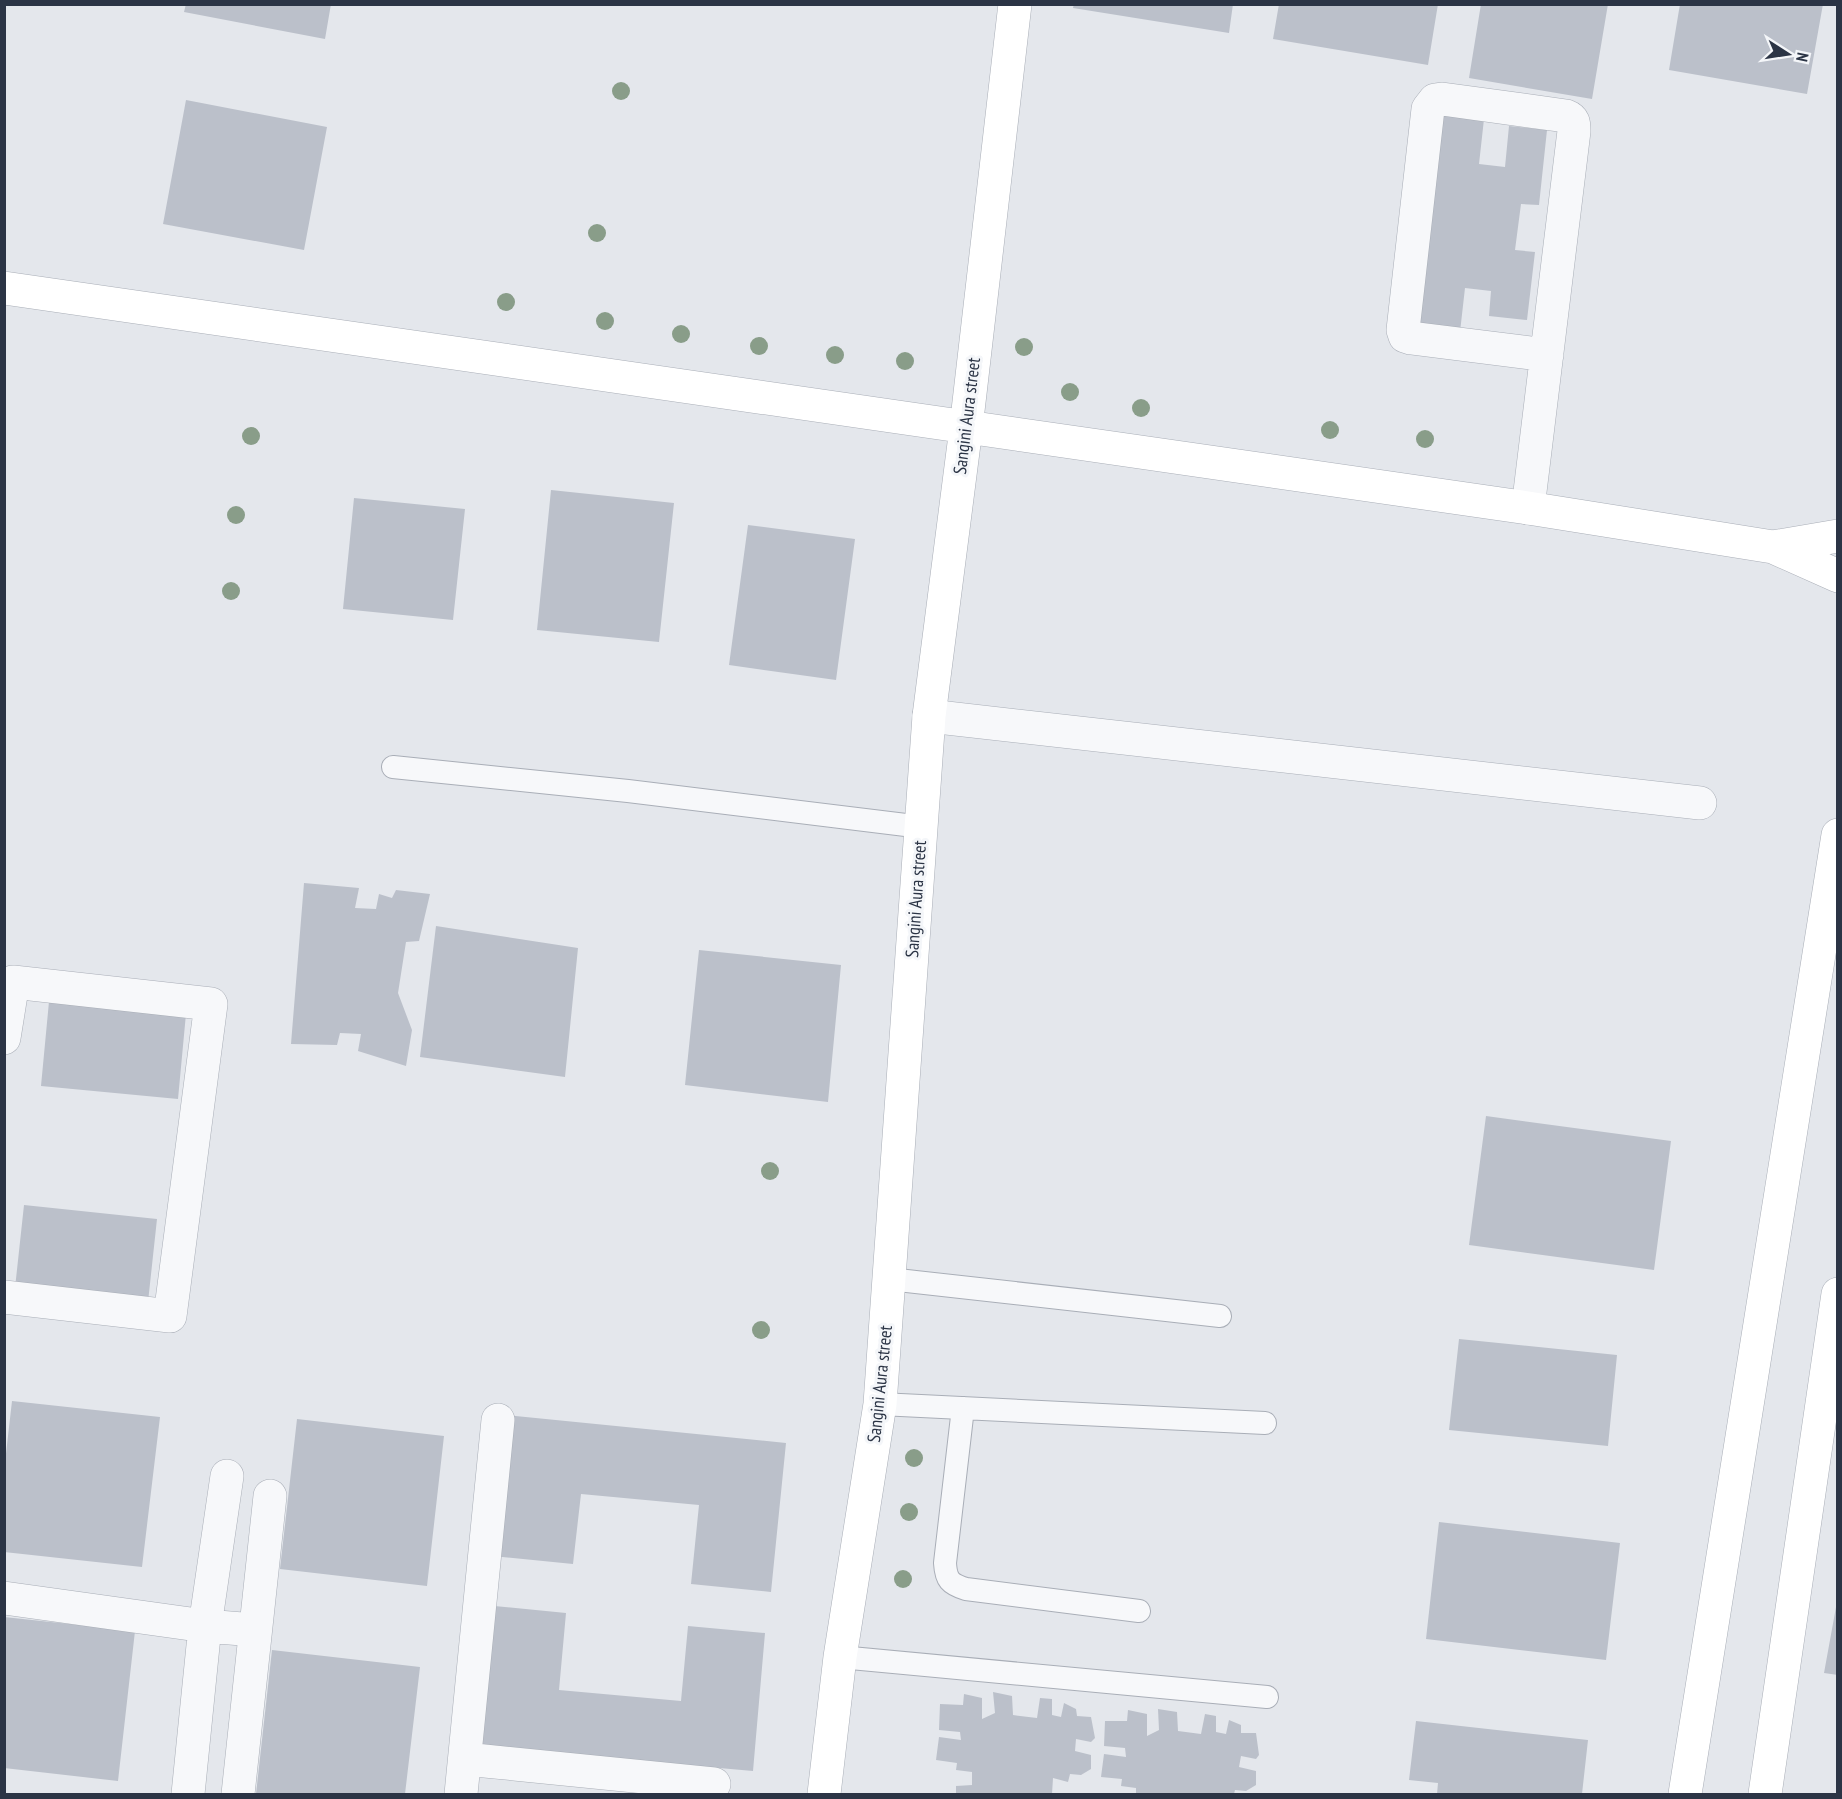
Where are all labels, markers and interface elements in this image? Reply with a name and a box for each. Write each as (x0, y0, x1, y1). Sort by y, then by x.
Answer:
north arrow (1758, 24, 1818, 84)
text: N (1792, 51, 1813, 63)
street label: Sangini Aura street (948, 356, 985, 476)
street label: Sangini Aura street (900, 839, 931, 958)
street label: Sangini Aura street (862, 1324, 897, 1444)

